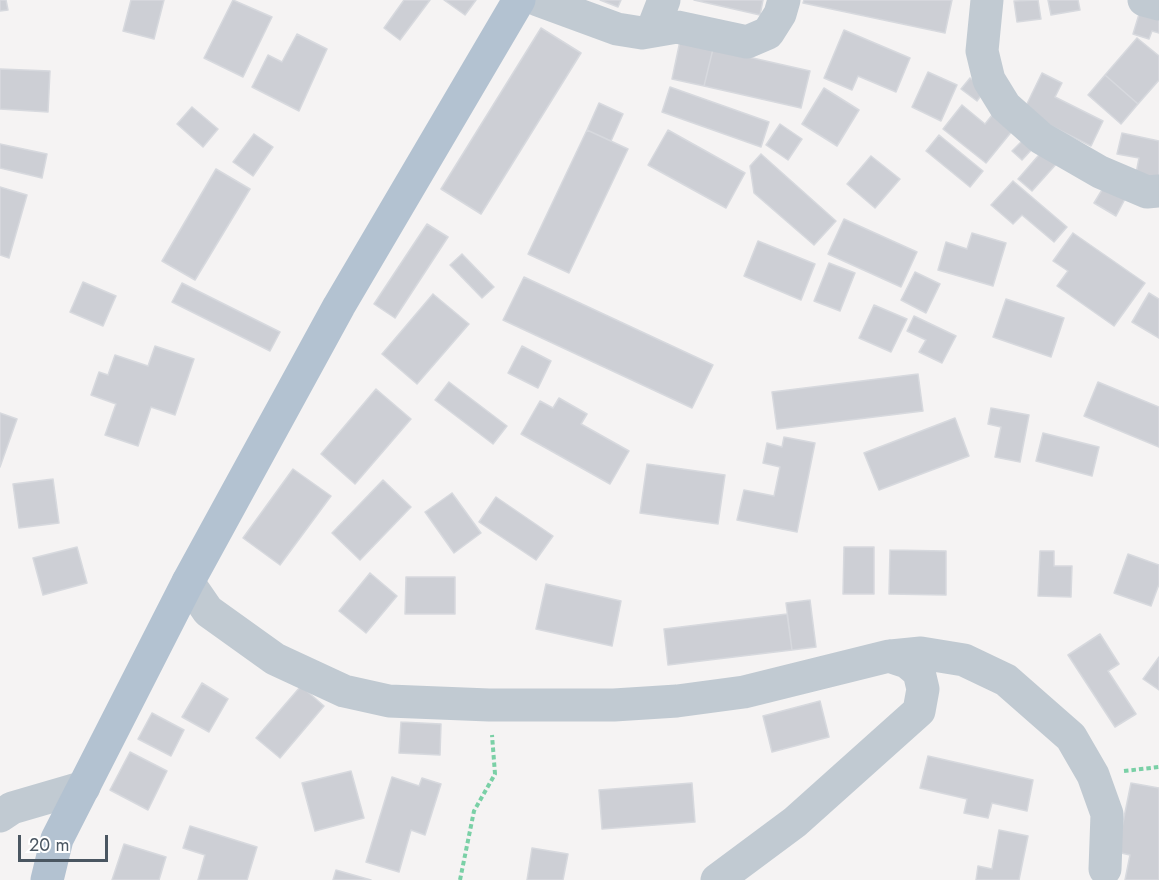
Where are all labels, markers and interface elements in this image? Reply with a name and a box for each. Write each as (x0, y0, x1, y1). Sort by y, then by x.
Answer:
scale bar (21, 823, 111, 861)
text: 20 m (29, 832, 69, 858)

